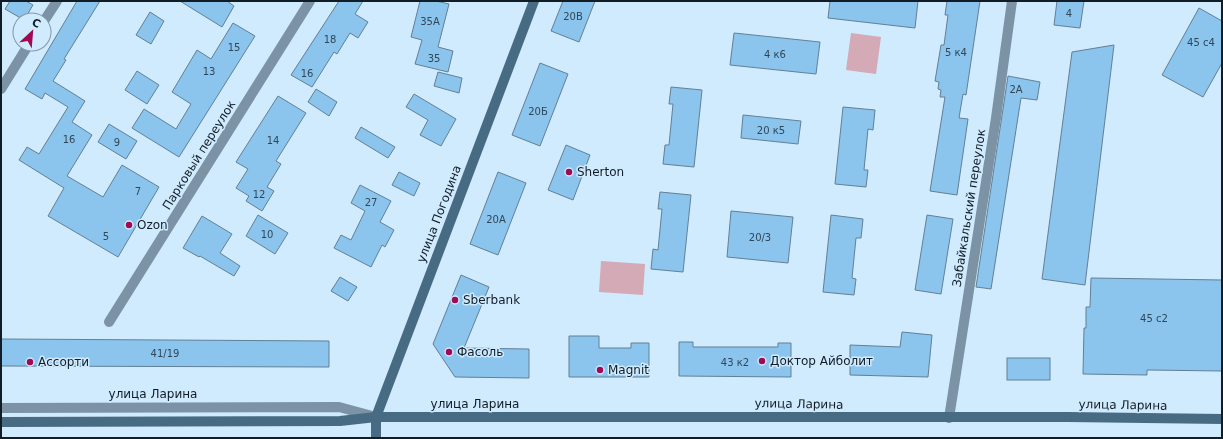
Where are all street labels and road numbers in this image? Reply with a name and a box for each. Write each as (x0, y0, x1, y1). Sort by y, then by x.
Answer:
street label: Парковый переулок (160, 98, 238, 212)
street label: Забайкальский переулок (950, 128, 988, 288)
street label: улица Погодина (414, 163, 464, 265)
street label: улица Ларина (109, 387, 197, 401)
street label: улица Ларина (754, 396, 844, 412)
street label: улица Ларина (431, 397, 519, 411)
street label: улица Ларина (1078, 397, 1168, 413)

